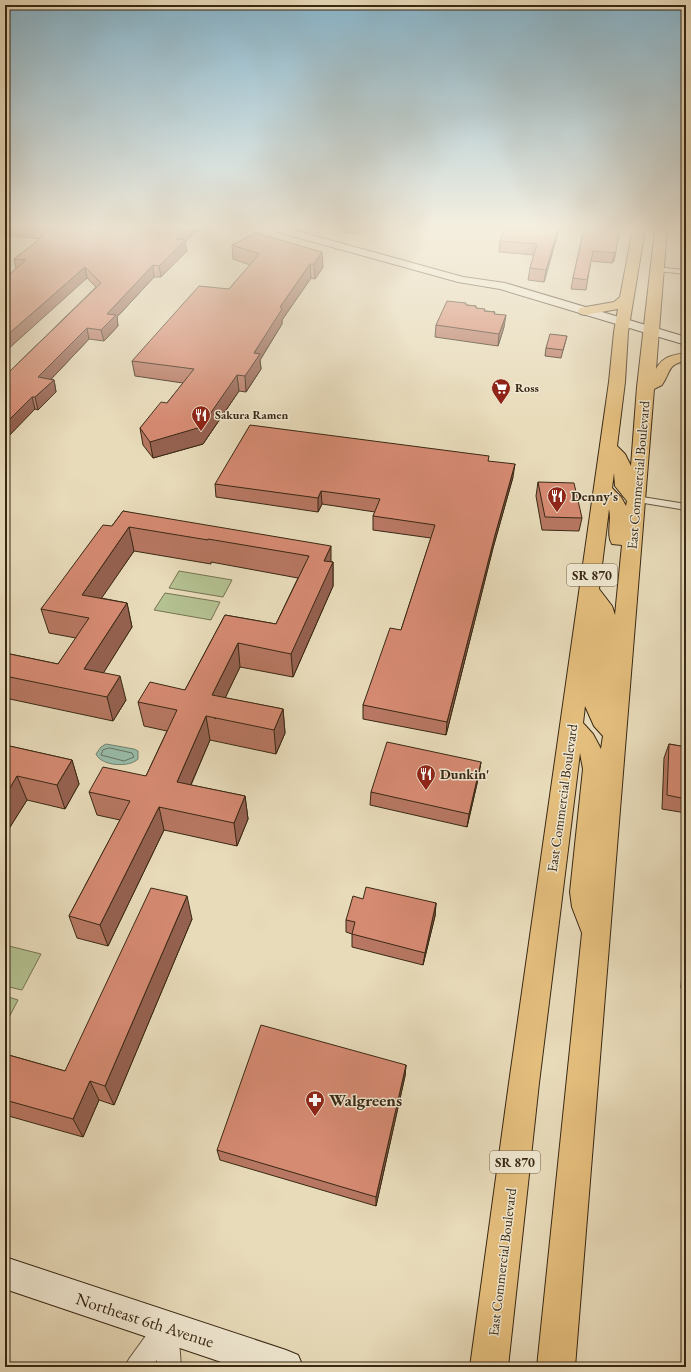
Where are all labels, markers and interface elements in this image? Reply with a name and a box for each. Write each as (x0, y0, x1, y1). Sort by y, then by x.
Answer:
supermarket icon: Ross (490, 377, 512, 405)
place label: Ross (515, 380, 539, 396)
street label: East Commercial Boulevard (623, 399, 654, 550)
restaurant icon: Sakura Ramen (190, 404, 212, 432)
place label: Sakura Ramen (215, 407, 288, 423)
restaurant icon: Denny's (546, 485, 568, 513)
place label: Denny's (571, 487, 618, 505)
road number: SR 870 (567, 564, 617, 586)
street label: East Commercial Boulevard (543, 722, 581, 873)
restaurant icon: Dunkin' (415, 763, 437, 791)
place label: Dunkin' (440, 765, 489, 783)
pharmacy icon: Walgreens (304, 1089, 326, 1117)
place label: Walgreens (329, 1089, 402, 1111)
road number: SR 870 (490, 1151, 540, 1173)
street label: East Commercial Boulevard (484, 1186, 520, 1337)
street label: Northeast 6th Avenue (73, 1287, 217, 1353)

